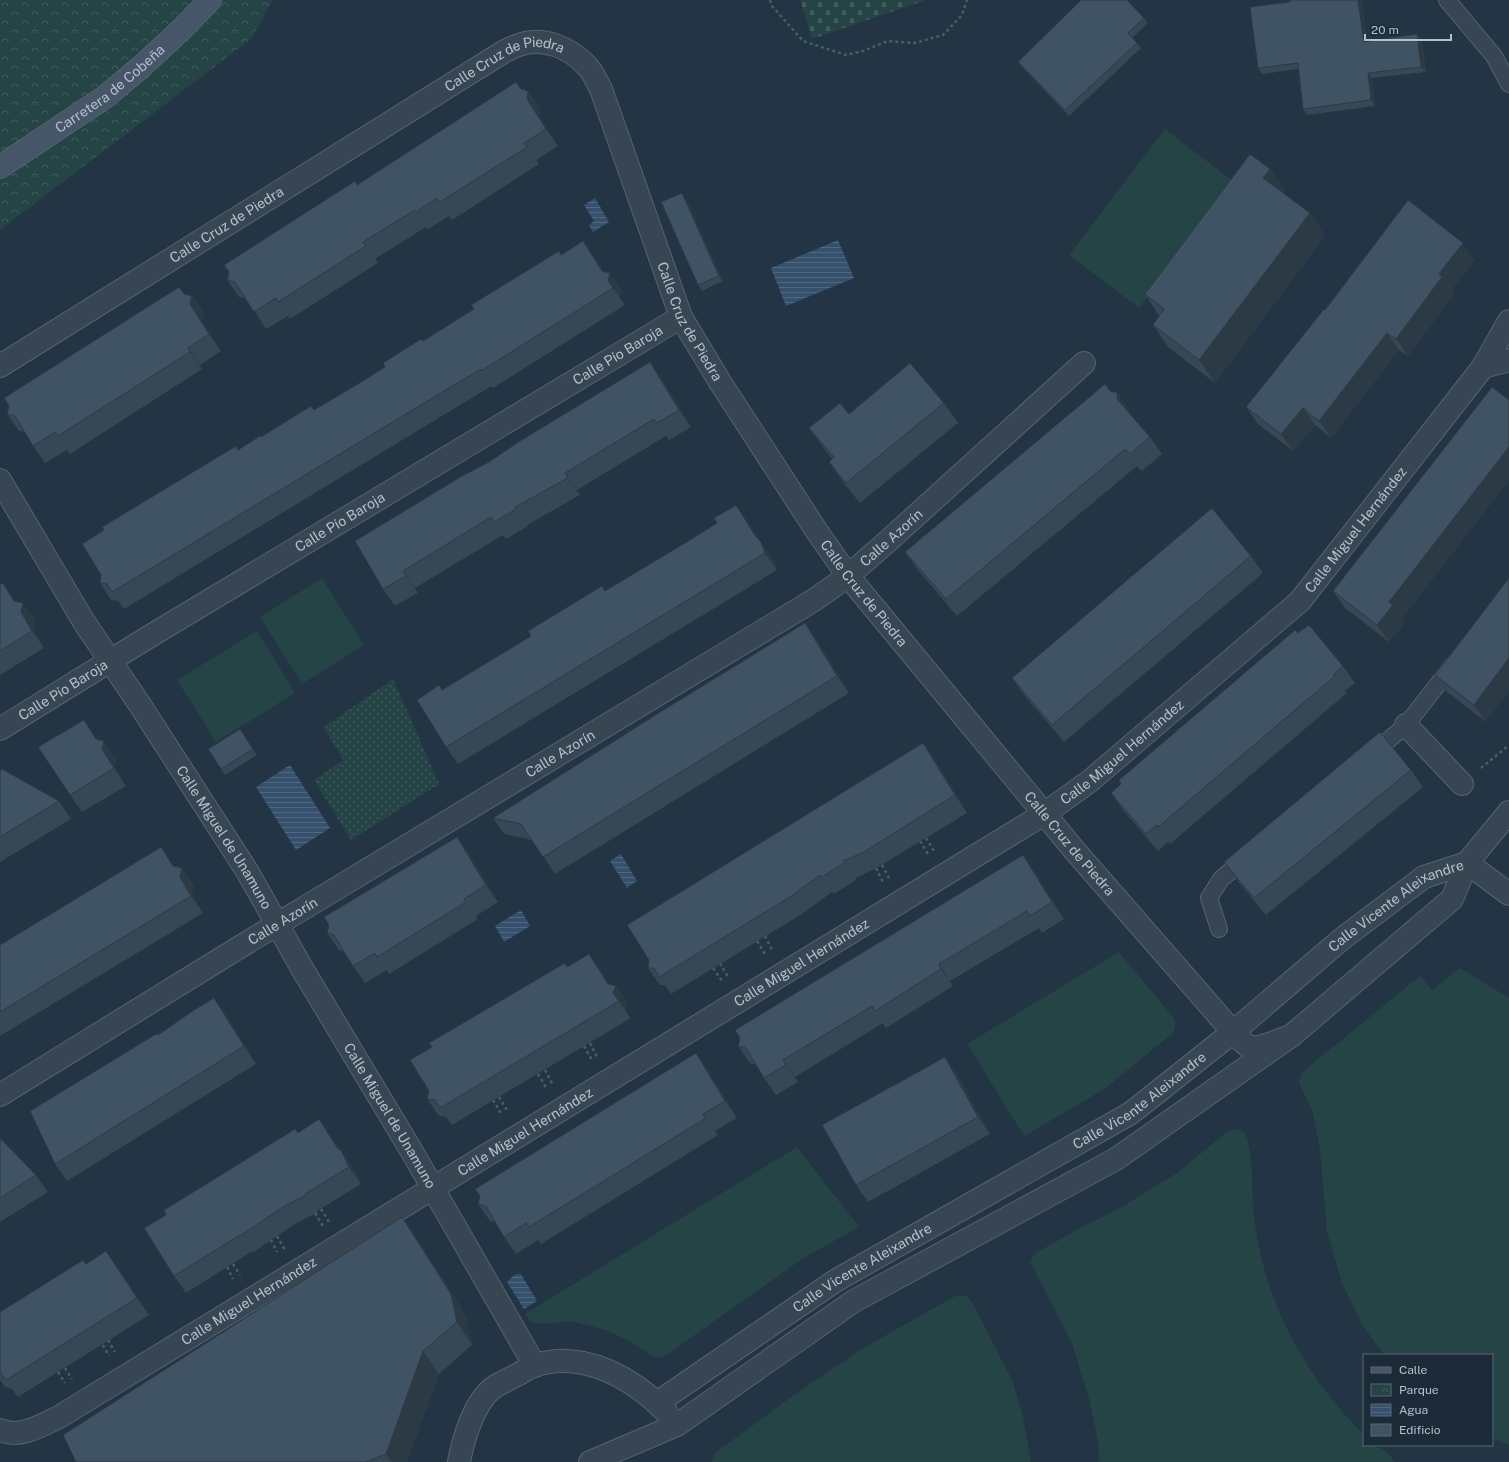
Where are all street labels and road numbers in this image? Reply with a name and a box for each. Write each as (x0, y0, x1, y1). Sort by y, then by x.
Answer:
street label: Calle Cruz de Piedra (442, 34, 567, 95)
street label: Carretera de Cobeña (52, 41, 168, 136)
street label: Calle Cruz de Piedra (167, 183, 286, 266)
street label: Calle Cruz de Piedra (654, 260, 726, 384)
street label: Calle Pío Baroja (570, 322, 665, 388)
street label: Calle Miguel Hernández (1302, 463, 1410, 596)
street label: Calle Pío Baroja (292, 489, 388, 555)
street label: Calle Azorín (857, 506, 926, 570)
street label: Calle Cruz de Piedra (817, 537, 911, 650)
street label: Calle Pío Baroja (15, 656, 110, 724)
street label: Calle Miguel Hernández (1057, 696, 1187, 808)
street label: Calle Azorín (522, 726, 598, 780)
street label: Calle Miguel de Unamuno (173, 763, 275, 912)
street label: Calle Cruz de Piedra (1021, 788, 1118, 899)
street label: Calle Vicente Aleixandre (1325, 857, 1466, 955)
street label: Calle Azorín (245, 894, 320, 948)
street label: Calle Miguel Hernández (731, 915, 872, 1010)
street label: Calle Miguel de Unamuno (341, 1040, 439, 1191)
street label: Calle Vicente Aleixandre (1070, 1049, 1209, 1152)
street label: Calle Miguel Hernández (455, 1084, 596, 1179)
street label: Calle Vicente Aleixandre (790, 1220, 935, 1316)
street label: Calle Miguel Hernández (178, 1253, 319, 1348)

